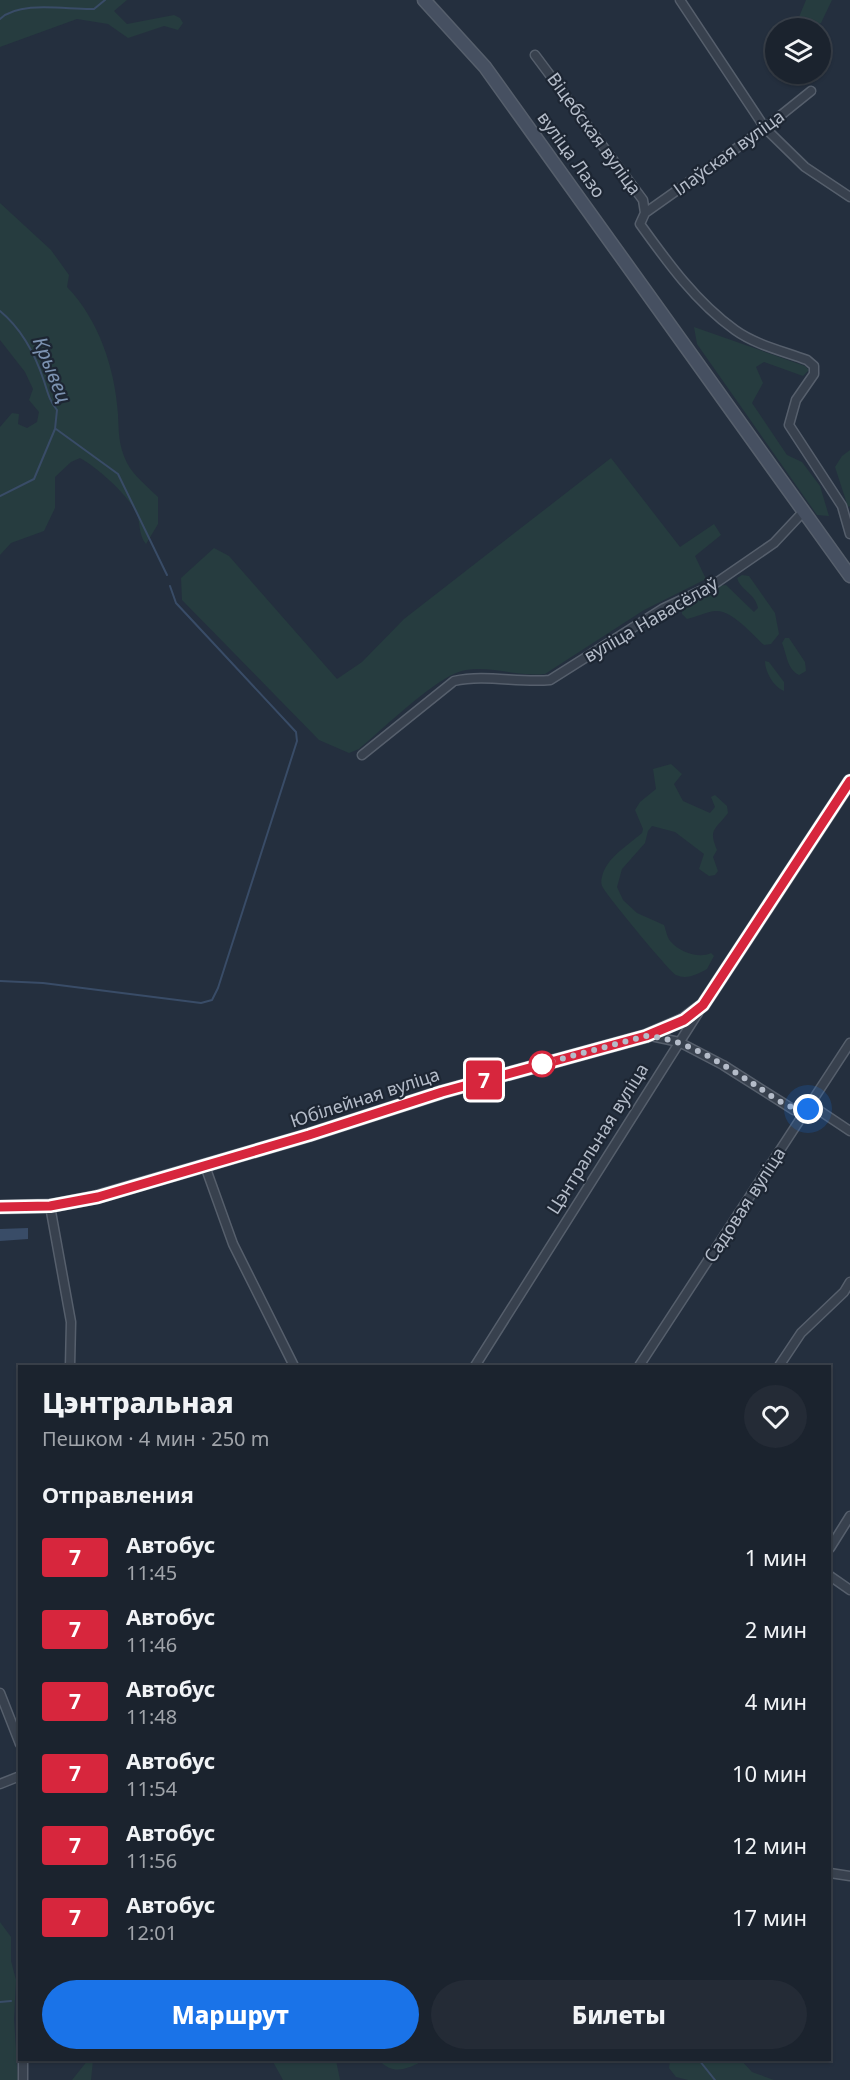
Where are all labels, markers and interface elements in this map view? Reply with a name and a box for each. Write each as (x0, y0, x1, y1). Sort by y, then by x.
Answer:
map controls (765, 18, 831, 84)
button: layers (765, 18, 831, 84)
street label: Віцебская вуліца (542, 67, 647, 199)
street label: Ілаўская вуліца (668, 104, 789, 201)
street label: вуліца Лазо (532, 106, 611, 202)
water label: Крывец (27, 333, 78, 407)
street label: вуліца Навасёлаў (579, 571, 723, 667)
unlabelled marker (529, 1051, 555, 1077)
street label: Цэнтральная вуліца (541, 1059, 653, 1218)
line badge: 7 (464, 1060, 504, 1100)
street label: Юбілейная вуліца (287, 1062, 442, 1133)
text: 7 (478, 1066, 490, 1094)
your location (793, 1094, 823, 1124)
street label: Садовая вуліца (698, 1142, 790, 1267)
text: Цэнтральная (42, 1383, 234, 1421)
button: heart (744, 1385, 807, 1448)
text: Пешком · 4 мин · 250 m (42, 1425, 269, 1452)
text: Отправления (42, 1479, 194, 1509)
text: Автобус (126, 1529, 215, 1559)
text: 1 мин (745, 1542, 807, 1572)
text: 7 (69, 1543, 81, 1571)
text: 11:45 (126, 1559, 177, 1586)
text: Автобус (126, 1601, 215, 1631)
text: 2 мин (745, 1614, 807, 1644)
text: 7 (69, 1615, 81, 1643)
text: 11:46 (126, 1631, 177, 1658)
text: Автобус (126, 1673, 215, 1703)
text: 4 мин (745, 1686, 807, 1716)
text: 7 (69, 1687, 81, 1715)
text: 11:48 (126, 1703, 177, 1730)
text: Автобус (126, 1745, 215, 1775)
text: 10 мин (732, 1758, 807, 1788)
text: 7 (69, 1759, 81, 1787)
text: 11:54 (126, 1775, 177, 1802)
text: Автобус (126, 1817, 215, 1847)
text: 12 мин (732, 1830, 807, 1860)
text: 7 (69, 1831, 81, 1859)
text: 11:56 (126, 1847, 177, 1874)
text: Автобус (126, 1889, 215, 1919)
text: 17 мин (732, 1902, 807, 1932)
text: 7 (69, 1903, 81, 1931)
text: 12:01 (126, 1919, 177, 1946)
button: Маршрут (42, 1980, 419, 2049)
button: Билеты (431, 1980, 807, 2049)

